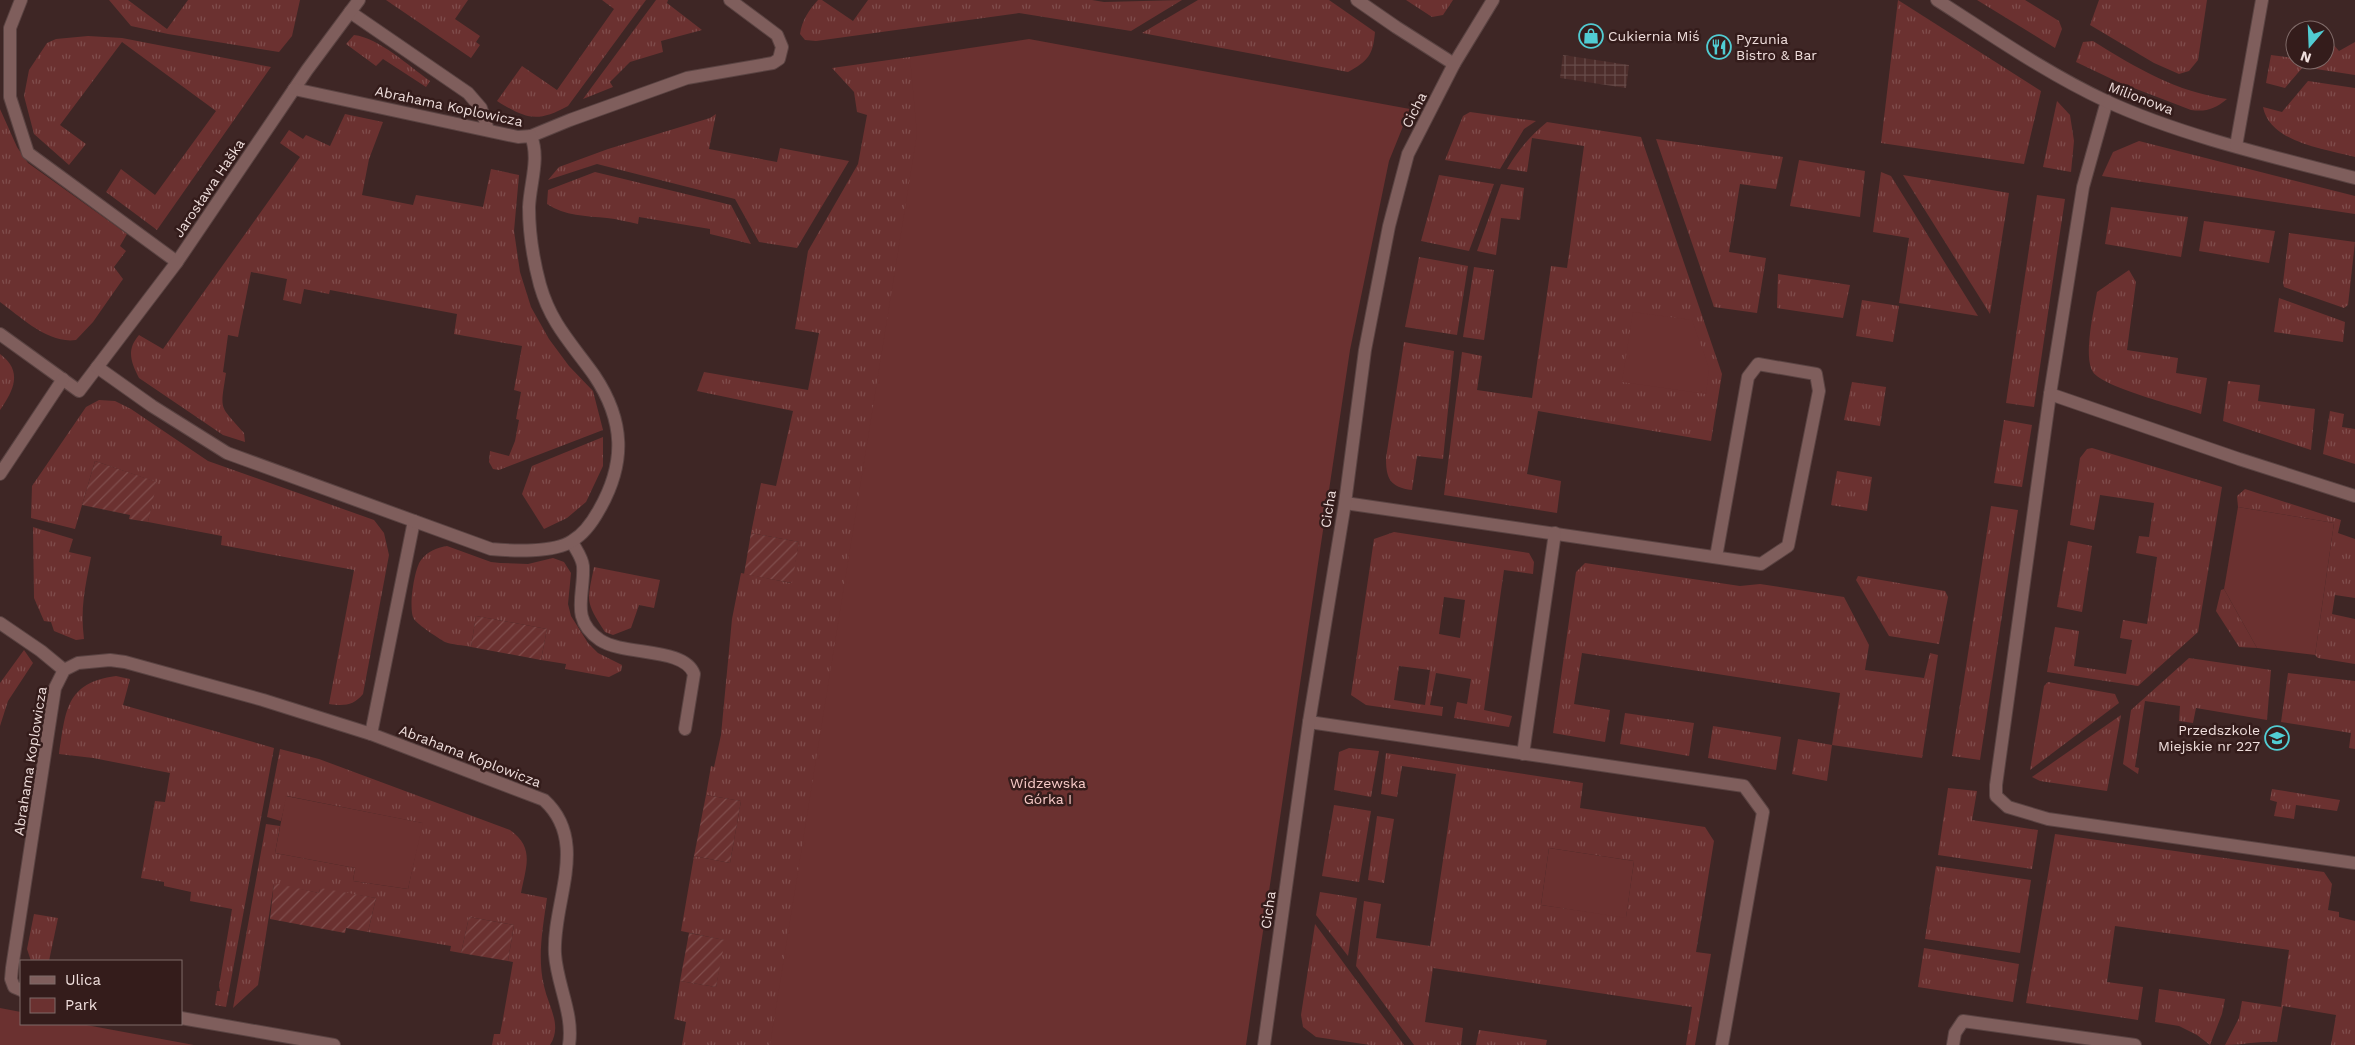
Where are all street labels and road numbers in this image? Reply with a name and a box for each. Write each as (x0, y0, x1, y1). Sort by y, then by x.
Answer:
street label: Milionowa (2106, 78, 2176, 118)
street label: Abrahama Koplowicza (374, 83, 524, 130)
street label: Cicha (1398, 89, 1430, 130)
street label: Jarosława Haška (170, 136, 248, 240)
street label: Cicha (1317, 489, 1339, 529)
street label: Abrahama Koplowicza (10, 685, 50, 837)
street label: Abrahama Koplowicza (397, 722, 543, 790)
street label: Cicha (1257, 890, 1279, 930)

